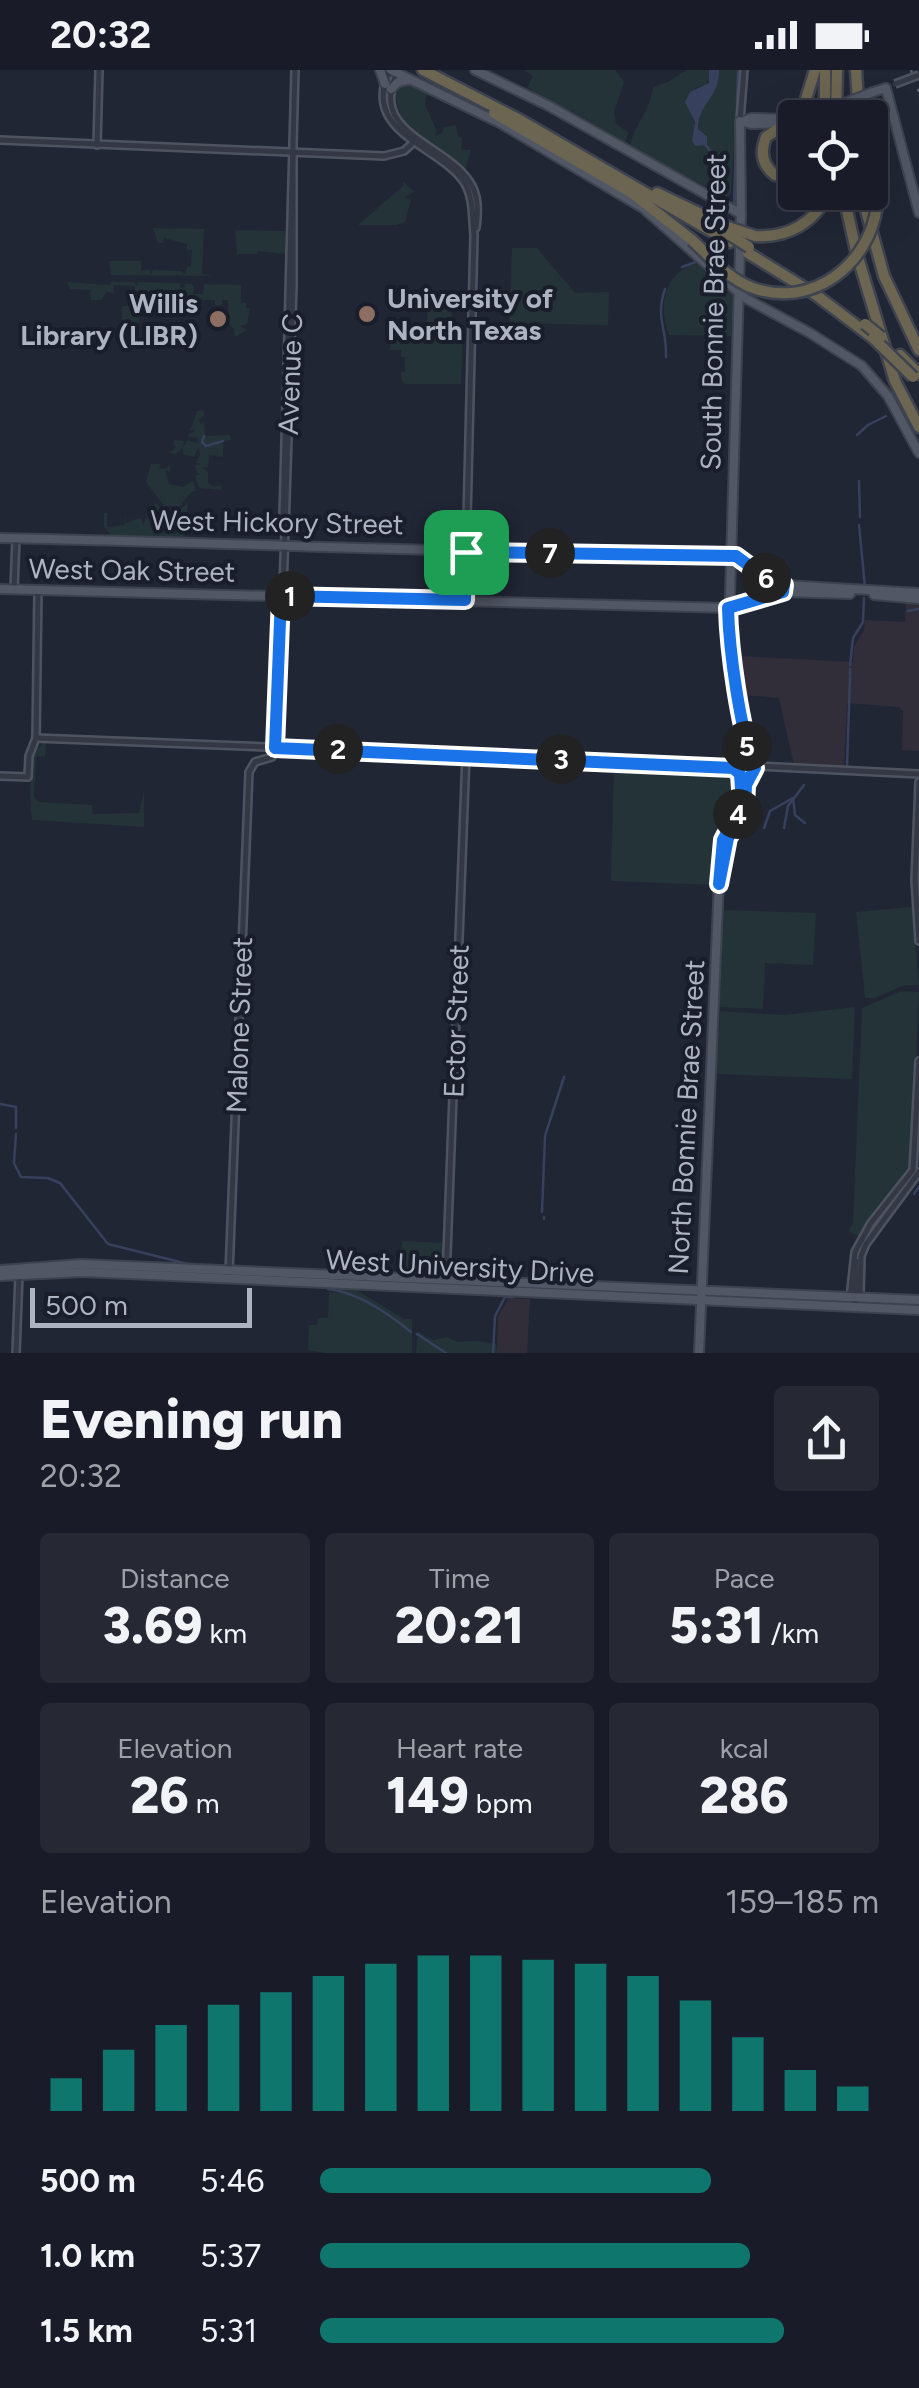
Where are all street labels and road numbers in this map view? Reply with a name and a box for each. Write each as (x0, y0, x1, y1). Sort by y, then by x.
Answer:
street label: South Bonnie Brae Street (693, 153, 733, 471)
street label: Avenue C (271, 313, 309, 435)
street label: West Hickory Street (150, 503, 404, 541)
street label: West Oak Street (28, 551, 236, 589)
street label: Malone Street (219, 936, 259, 1114)
street label: Ector Street (436, 944, 476, 1098)
street label: North Bonnie Brae Street (661, 959, 711, 1275)
street label: West University Drive (325, 1242, 595, 1290)

